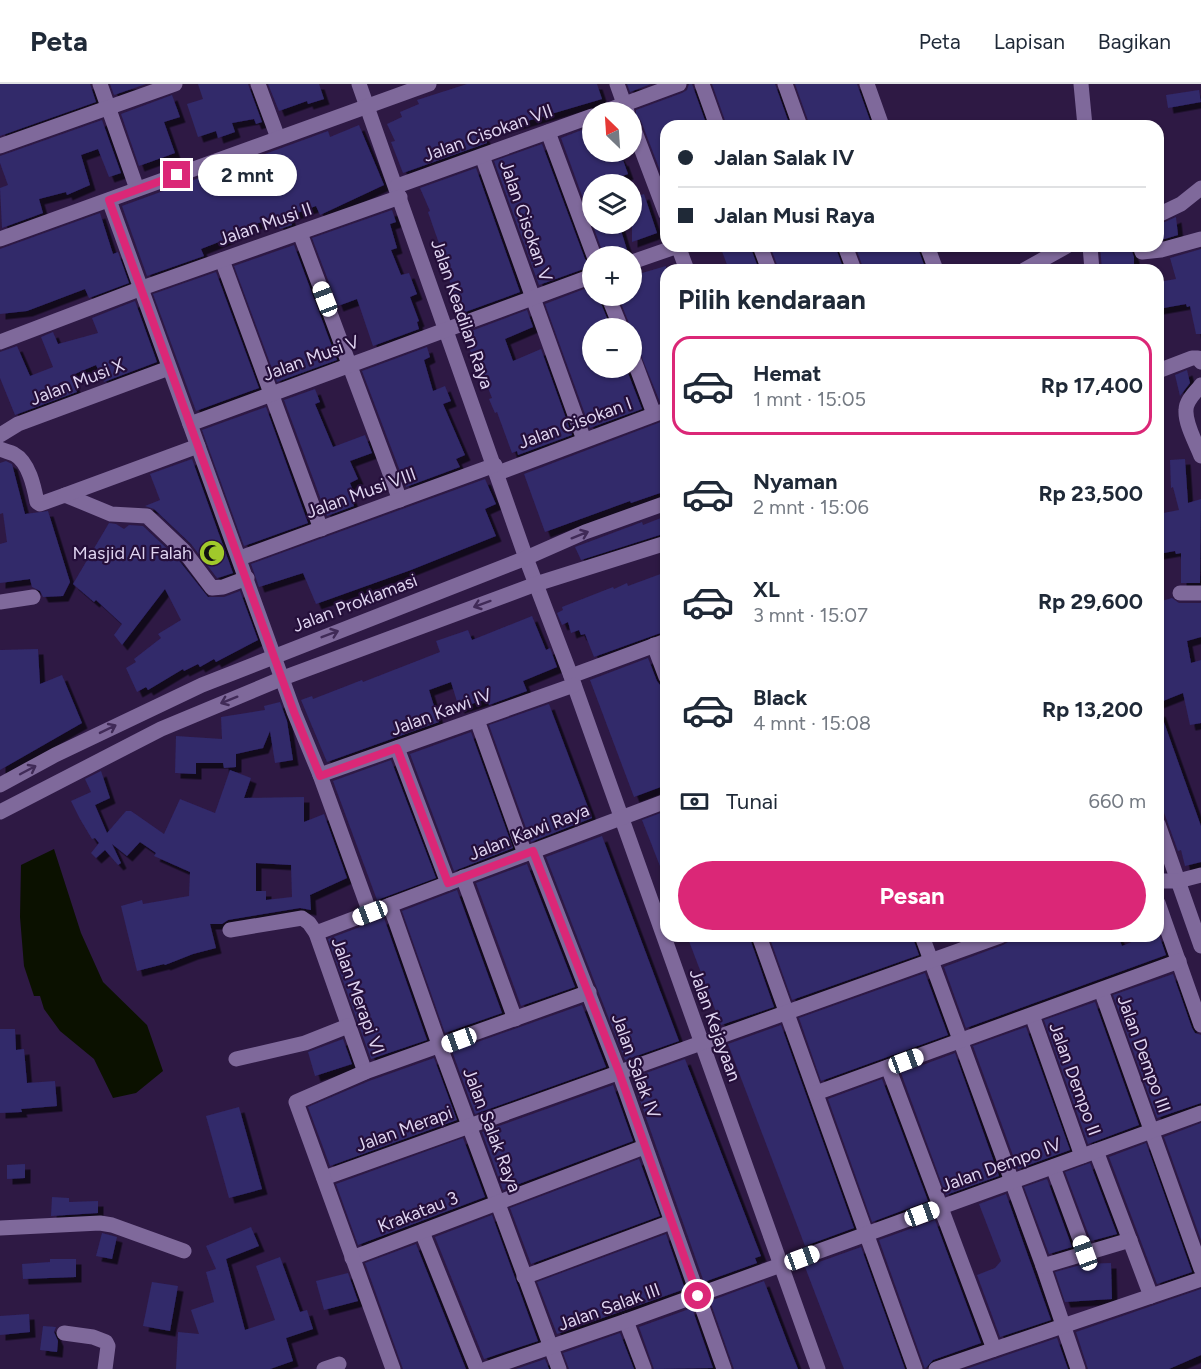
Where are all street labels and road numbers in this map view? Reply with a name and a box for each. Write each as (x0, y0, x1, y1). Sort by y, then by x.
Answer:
street label: Jalan Cisokan VII (420, 99, 556, 167)
street label: Jalan Cisokan V (495, 157, 557, 285)
street label: Jalan Musi II (215, 198, 315, 250)
street label: Jalan Keadilan Raya (426, 236, 498, 392)
street label: Jalan Musi V (260, 330, 363, 386)
street label: Jalan Musi X (27, 354, 127, 410)
street label: Jalan Cisokan I (515, 392, 635, 454)
street label: Jalan Musi VIII (303, 463, 419, 523)
street label: Jalan Proklamasi (289, 569, 421, 637)
street label: Jalan Kawi IV (387, 683, 495, 740)
street label: Jalan Kawi Raya (466, 799, 592, 865)
street label: Jalan Merapi VI (327, 934, 389, 1058)
street label: Jalan Kejayaan (684, 966, 746, 1084)
street label: Jalan Dempo III (1112, 992, 1176, 1116)
street label: Jalan Salak IV (607, 1011, 665, 1122)
street label: Jalan Dempo II (1044, 1019, 1106, 1139)
street label: Jalan Salak Raya (458, 1065, 526, 1195)
street label: Jalan Merapi (353, 1101, 455, 1157)
street label: Jalan Dempo IV (938, 1133, 1065, 1197)
street label: Krakatau 3 (375, 1187, 461, 1237)
street label: Jalan Salak III (555, 1278, 663, 1336)

